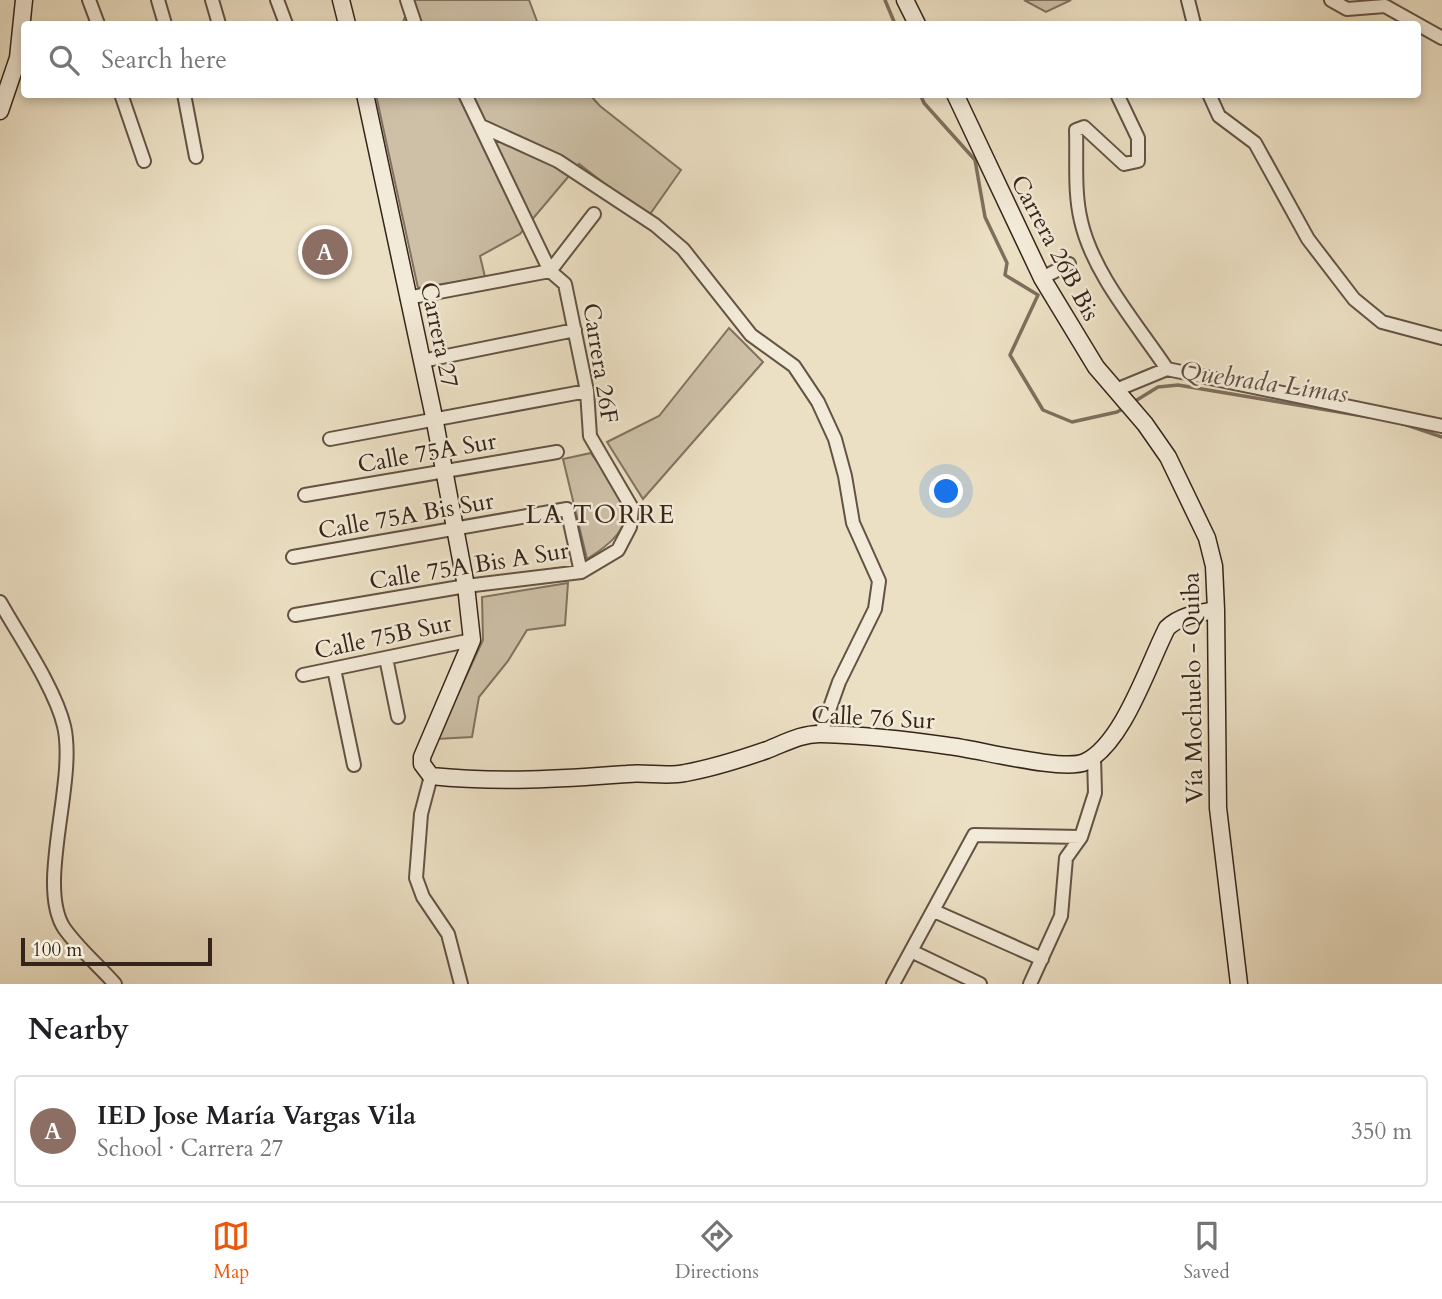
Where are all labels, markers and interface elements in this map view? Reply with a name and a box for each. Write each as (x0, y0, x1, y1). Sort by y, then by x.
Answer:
search box (21, 21, 1421, 98)
icon: search (45, 41, 83, 79)
text: Search here (101, 42, 227, 77)
street label: Carrera 26B Bis (1003, 169, 1107, 327)
pin: A (302, 226, 348, 278)
street label: Carrera 27 (412, 279, 466, 391)
street label: Carrera 26F (574, 301, 626, 425)
water label: Quebrada Limas (1178, 353, 1351, 411)
street label: Calle 75A Sur (355, 425, 499, 481)
your location (929, 474, 963, 508)
street label: Calle 75A Bis Sur (316, 484, 497, 548)
district label: LA TORRE (526, 497, 676, 532)
street label: Calle 75A Bis A Sur (367, 534, 571, 598)
street label: Vía Mochuelo - Quiba (1174, 571, 1212, 804)
street label: Calle 75B Sur (311, 606, 455, 668)
street label: Calle 76 Sur (811, 698, 936, 738)
scale bar (21, 935, 212, 967)
text: 100 m (32, 937, 82, 963)
text: Nearby (28, 1009, 129, 1050)
text: IED Jose María Vargas Vila (97, 1098, 416, 1133)
text: A (44, 1116, 62, 1147)
text: 350 m (1351, 1116, 1412, 1147)
text: School · Carrera 27 (97, 1133, 283, 1164)
tab: Map (212, 1217, 250, 1285)
tab: Directions (675, 1217, 759, 1285)
tab: Saved (1184, 1217, 1230, 1285)

